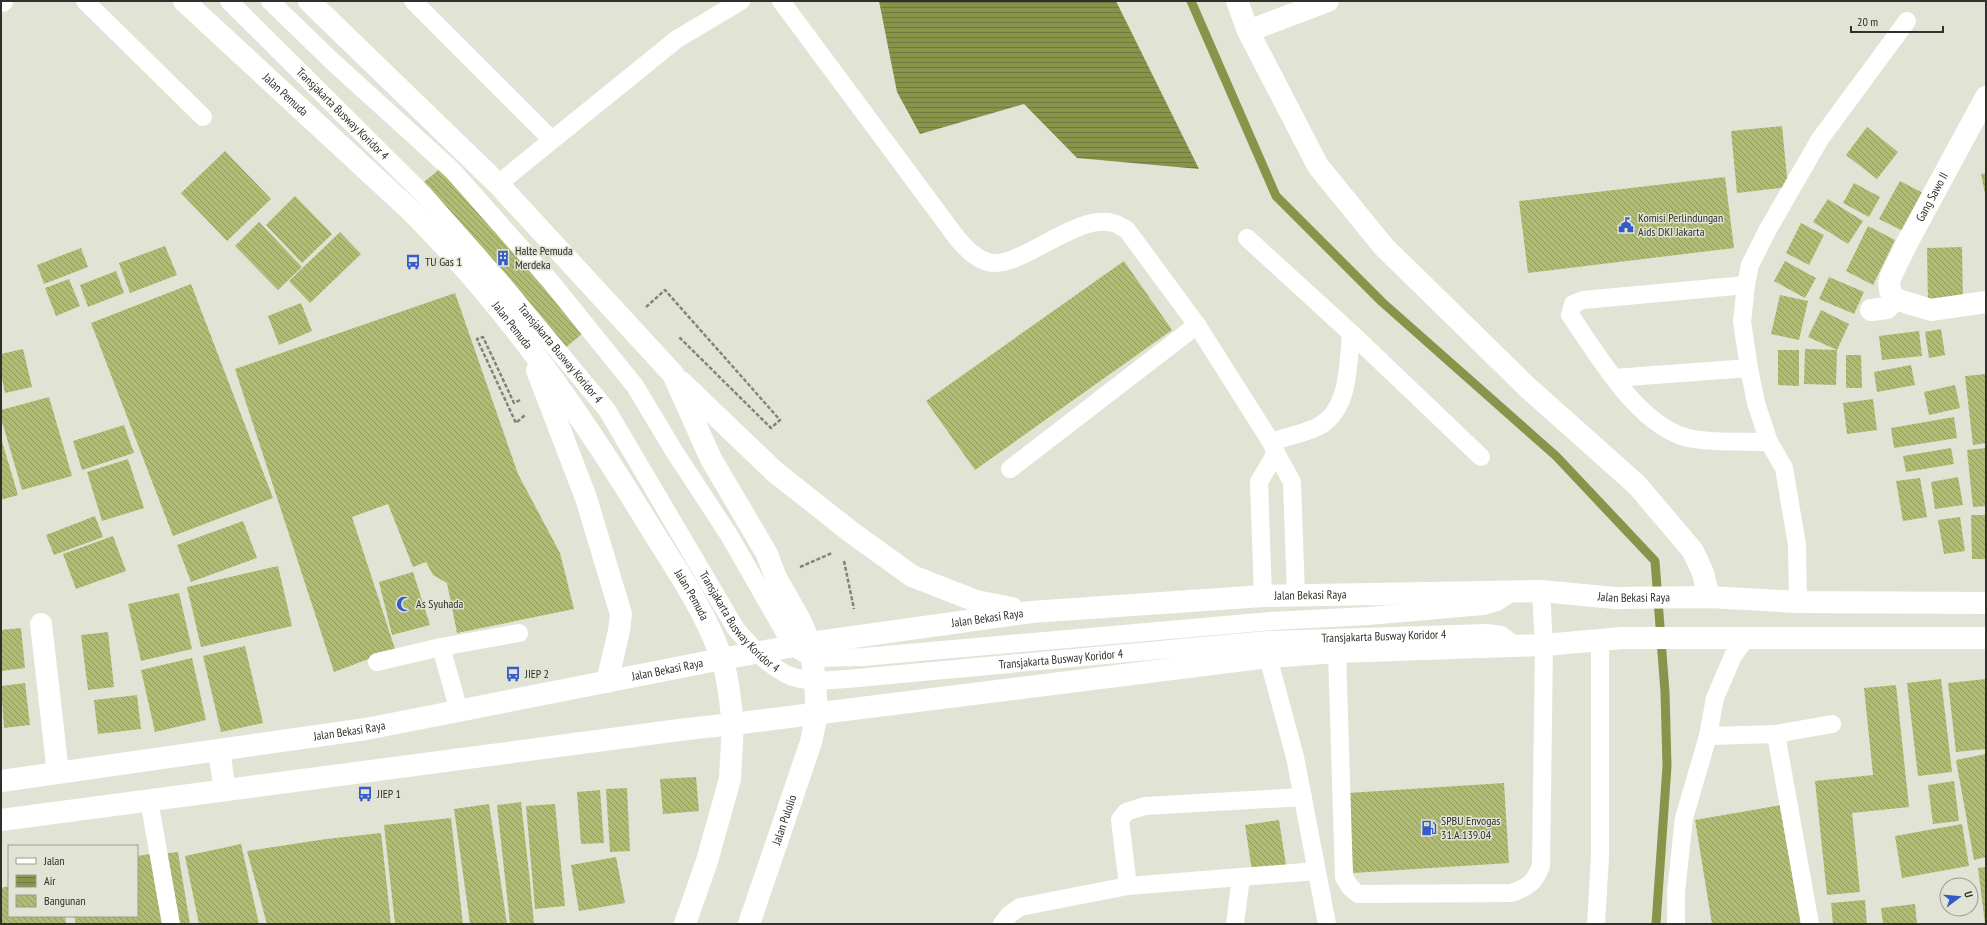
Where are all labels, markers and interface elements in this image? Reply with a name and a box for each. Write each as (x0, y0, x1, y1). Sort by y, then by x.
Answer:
scale bar (1851, 8, 1943, 34)
text: 20 m (1857, 14, 1878, 29)
street label: Transjakarta Busway Koridor 4 (293, 64, 393, 163)
street label: Jalan Pemuda (259, 69, 312, 119)
street label: Gang Sawo II (1912, 169, 1951, 224)
place label: Komisi Perlindungan Aids DKI Jakarta (1638, 210, 1723, 239)
public building icon: Komisi Perlindungan Aids DKI Jakarta (1617, 216, 1635, 234)
place label: Halte Pemuda Merdeka (515, 243, 573, 272)
building icon: Halte Pemuda Merdeka (494, 249, 512, 267)
bus stop icon: TU Gas 1 (404, 253, 422, 271)
place label: TU Gas 1 (425, 254, 462, 269)
street label: Jalan Pemuda (489, 297, 536, 352)
street label: Transjakarta Busway Koridor 4 (515, 300, 606, 406)
street label: Jalan Pemuda (671, 565, 712, 623)
street label: Transjakarta Busway Koridor 4 (696, 568, 783, 676)
street label: Jalan Bekasi Raya (1273, 586, 1347, 603)
street label: Jalan Bekasi Raya (1596, 588, 1670, 605)
mosque icon: As Syuhada (395, 595, 413, 613)
place label: As Syuhada (416, 596, 463, 611)
street label: Jalan Bekasi Raya (949, 605, 1024, 630)
street label: Transjakarta Busway Koridor 4 (1321, 626, 1447, 645)
street label: Transjakarta Busway Koridor 4 (998, 645, 1124, 672)
street label: Jalan Bekasi Raya (630, 655, 705, 684)
bus stop icon: JIEP 2 (504, 665, 522, 683)
place label: JIEP 2 (524, 666, 549, 681)
street label: Jalan Bekasi Raya (312, 717, 387, 744)
bus stop icon: JIEP 1 (356, 785, 374, 803)
place label: JIEP 1 (376, 786, 401, 801)
street label: Jalan Pulolio (768, 793, 799, 848)
place label: SPBU Envogas 31.A.139.04 (1441, 813, 1500, 842)
fuel station icon: SPBU Envogas 31.A.139.04 (1420, 819, 1438, 837)
legend (8, 845, 138, 917)
text: Jalan (43, 853, 65, 868)
text: Air (44, 873, 56, 888)
north arrow (1939, 877, 1979, 917)
text: U (1961, 890, 1976, 899)
text: Bangunan (44, 893, 85, 908)

